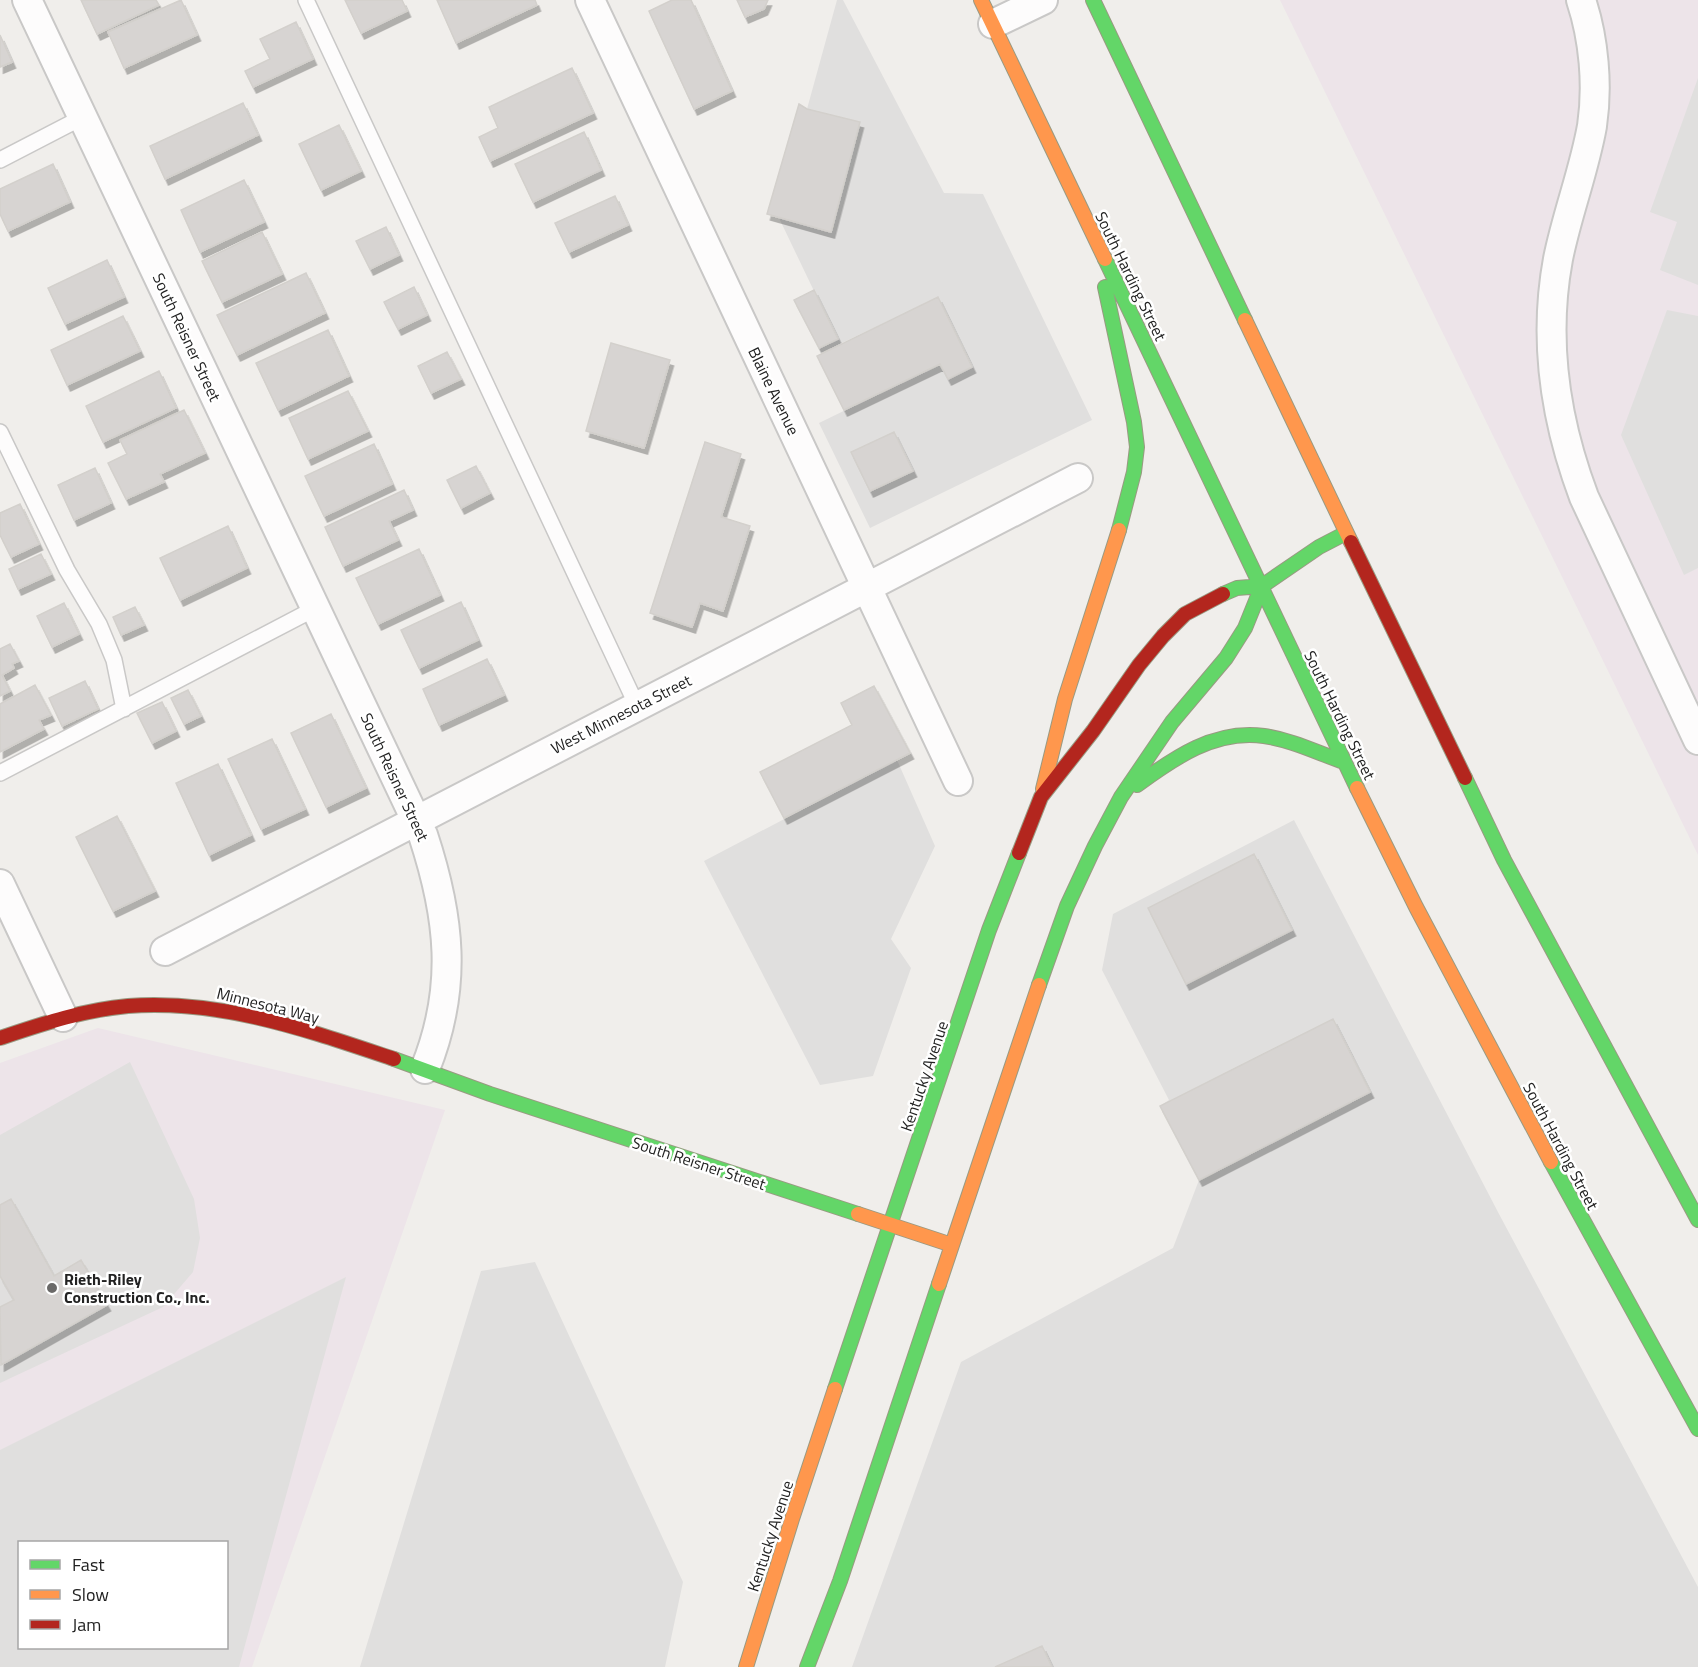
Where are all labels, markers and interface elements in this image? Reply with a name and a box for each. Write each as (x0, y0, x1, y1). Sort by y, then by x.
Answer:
street label: South Harding Street (1089, 207, 1173, 345)
street label: South Reisner Street (147, 269, 227, 405)
street label: Blaine Avenue (742, 343, 806, 439)
street label: South Harding Street (1298, 646, 1382, 784)
street label: West Minnesota Street (547, 668, 696, 760)
street label: South Reisner Street (355, 709, 435, 845)
street label: Minnesota Way (214, 981, 322, 1029)
street label: Kentucky Avenue (894, 1017, 954, 1135)
street label: South Harding Street (1517, 1078, 1605, 1214)
street label: South Reisner Street (629, 1130, 769, 1196)
place label: Rieth-Riley Construction Co., Inc. (64, 1267, 210, 1309)
marker: Rieth-Riley Construction Co., Inc. (45, 1281, 59, 1295)
street label: Kentucky Avenue (741, 1477, 799, 1595)
legend (18, 1541, 228, 1649)
text: Fast (72, 1551, 105, 1578)
text: Slow (72, 1581, 109, 1608)
text: Jam (72, 1611, 101, 1638)

